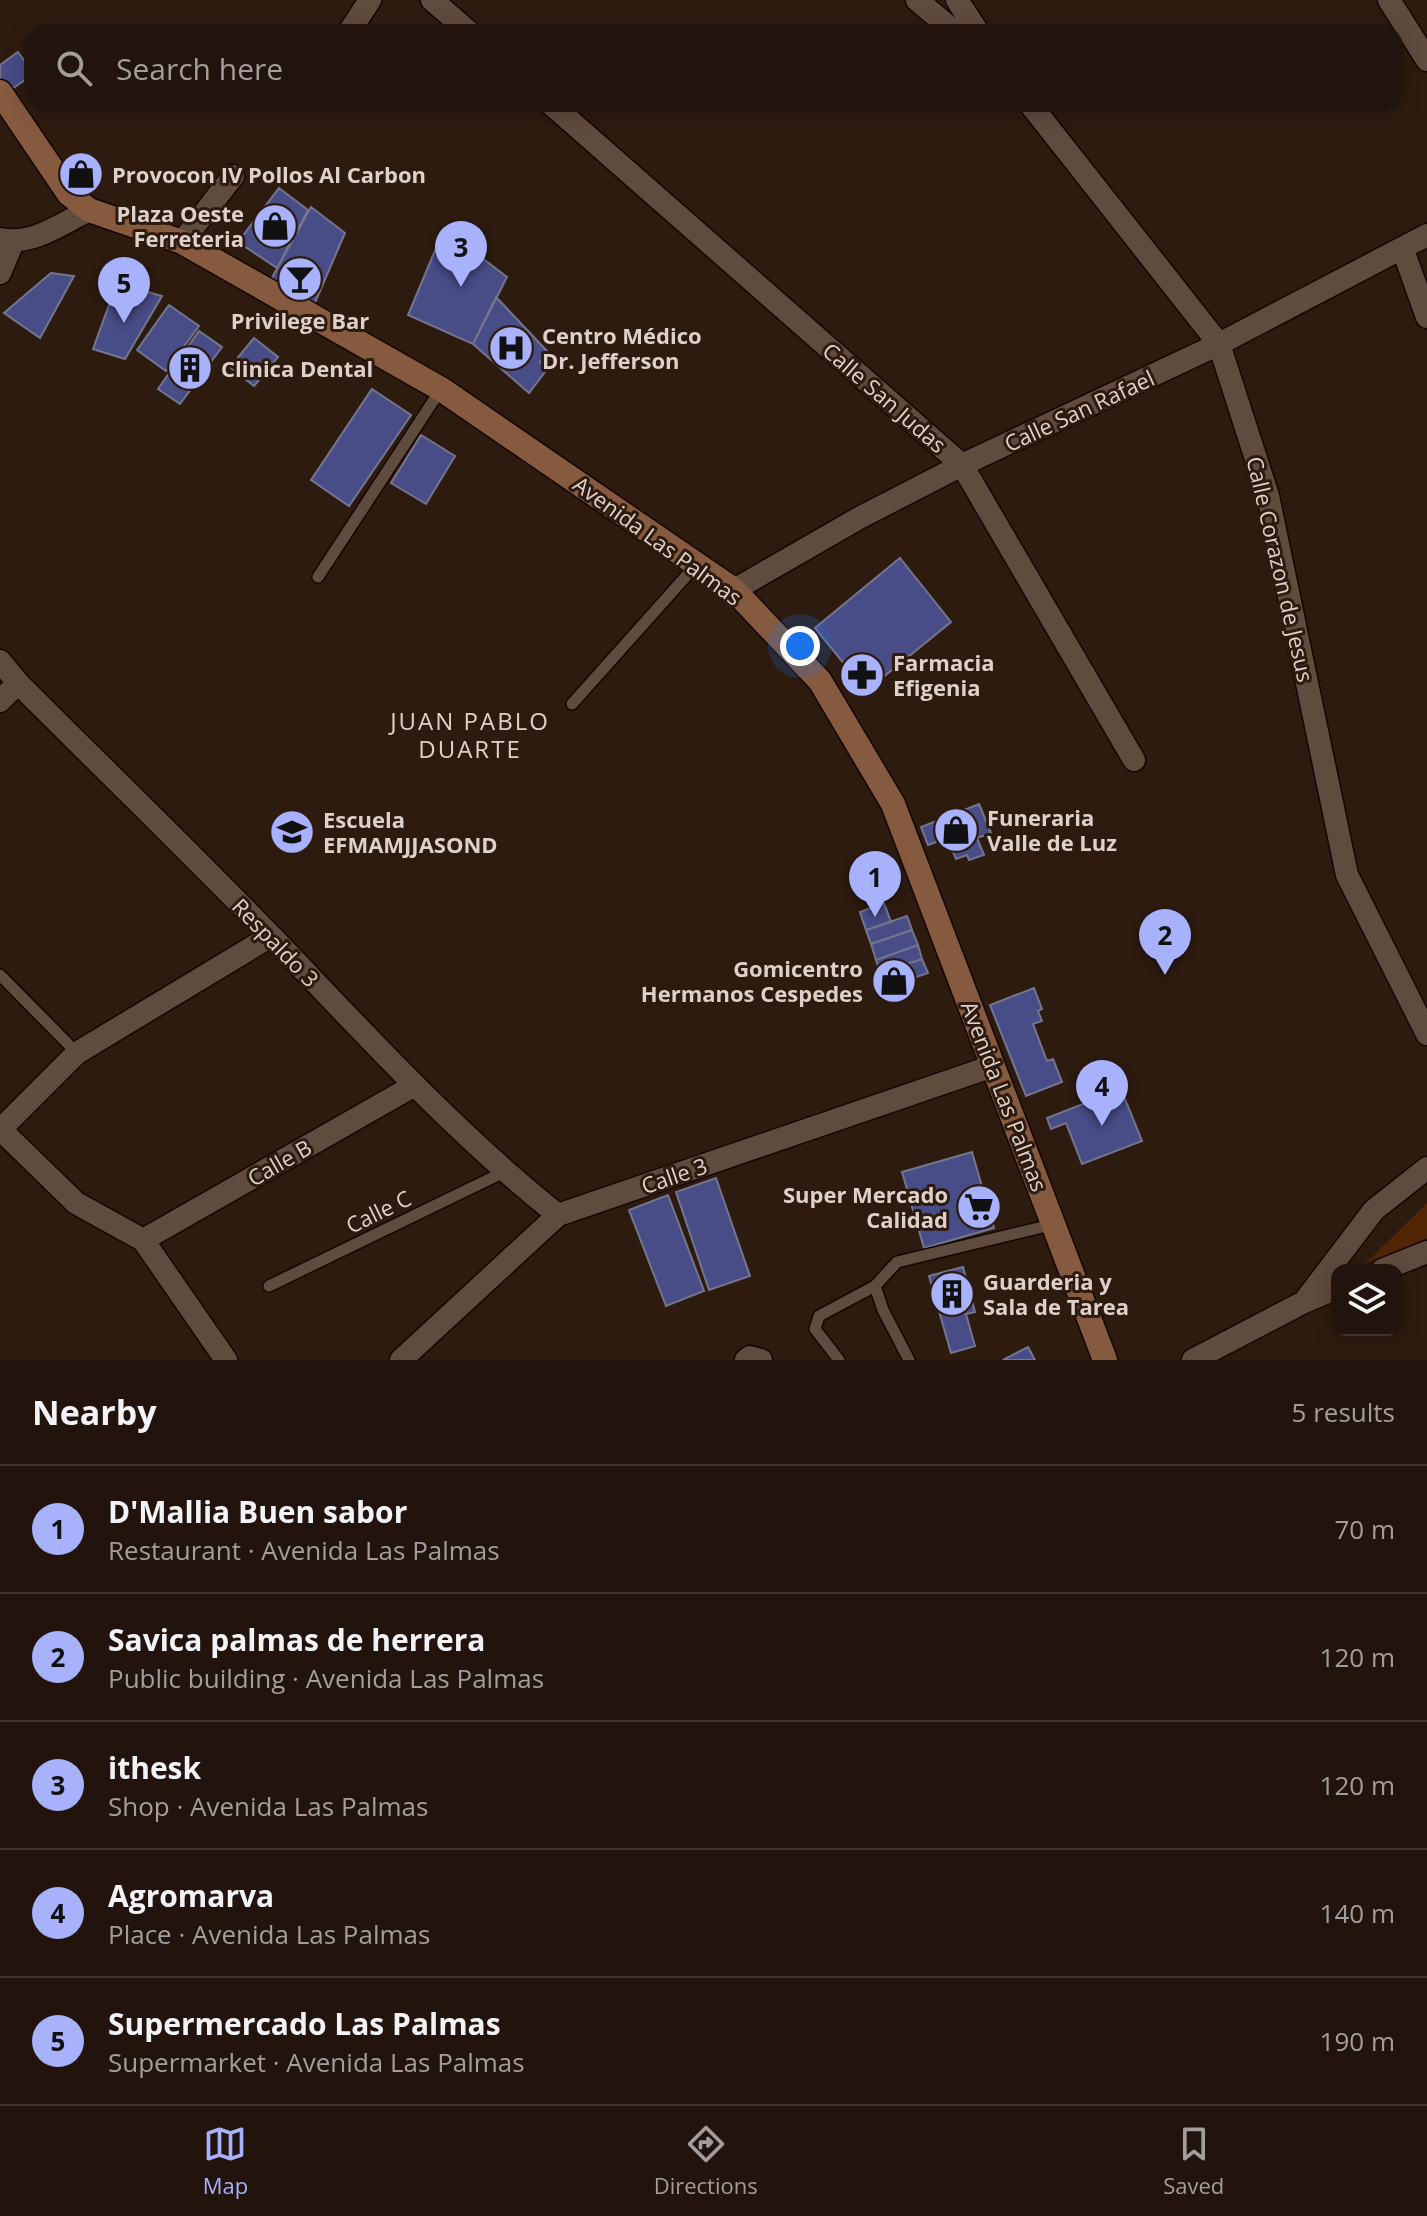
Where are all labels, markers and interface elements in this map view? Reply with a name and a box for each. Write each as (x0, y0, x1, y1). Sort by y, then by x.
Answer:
search box (24, 24, 1403, 112)
icon: search (52, 46, 96, 90)
text: Search here (116, 48, 283, 89)
shop icon: Provocon IV Pollos Al Carbon (57, 150, 105, 198)
place label: Provocon IV Pollos Al Carbon (112, 159, 426, 189)
place label: Plaza Oeste Ferreteria (116, 198, 244, 253)
shop icon: Plaza Oeste Ferreteria (251, 202, 299, 250)
pin: 3 (435, 221, 487, 287)
bar icon: Privilege Bar (276, 255, 324, 303)
pin: 5 (98, 257, 150, 323)
place label: Privilege Bar (231, 305, 369, 335)
place label: Centro Médico Dr. Jefferson (542, 320, 702, 375)
hospital icon: Centro Médico Dr. Jefferson (487, 324, 535, 372)
street label: Calle San Judas (817, 335, 953, 459)
building icon: Clinica Dental (166, 344, 214, 392)
place label: Clinica Dental (221, 353, 373, 383)
street label: Calle San Rafael (999, 362, 1159, 458)
street label: Calle Corazon de Jesus (1240, 453, 1322, 685)
street label: Avenida Las Palmas (568, 469, 748, 611)
your location (780, 626, 820, 666)
place label: Farmacia Efigenia (893, 647, 995, 702)
pharmacy icon: Farmacia Efigenia (838, 651, 886, 699)
district label: JUAN PABLO DUARTE (388, 704, 550, 765)
place label: Funeraria Valle de Luz (987, 802, 1117, 857)
place label: Escuela EFMAMJJASOND (323, 804, 498, 859)
shop icon: Funeraria Valle de Luz (932, 806, 980, 854)
school or university icon: Escuela EFMAMJJASOND (268, 808, 316, 856)
pin: 1 (849, 851, 901, 917)
street label: Respaldo 3 (226, 891, 326, 993)
pin: 2 (1139, 909, 1191, 975)
place label: Gomicentro Hermanos Cespedes (641, 953, 863, 1008)
shop icon: Gomicentro Hermanos Cespedes (870, 957, 918, 1005)
street label: Avenida Las Palmas (955, 996, 1055, 1196)
pin: 4 (1076, 1060, 1128, 1126)
street label: Calle B (241, 1132, 317, 1192)
street label: Calle 3 (637, 1150, 711, 1200)
place label: Super Mercado Calidad (783, 1179, 948, 1234)
street label: Calle C (340, 1182, 416, 1240)
supermarket icon: Super Mercado Calidad (955, 1183, 1003, 1231)
map controls (1331, 1264, 1403, 1336)
button: layers (1331, 1264, 1403, 1336)
place label: Guarderia y Sala de Tarea (983, 1266, 1129, 1321)
building icon: Guarderia y Sala de Tarea (928, 1270, 976, 1318)
text: Nearby (32, 1389, 157, 1435)
text: 5 results (1292, 1394, 1395, 1430)
text: D'Mallia Buen sabor (108, 1491, 407, 1532)
text: 1 (51, 1511, 65, 1547)
text: 70 m (1334, 1511, 1395, 1547)
text: Restaurant · Avenida Las Palmas (108, 1532, 500, 1568)
text: Savica palmas de herrera (108, 1619, 485, 1660)
text: 2 (51, 1639, 65, 1675)
text: 120 m (1320, 1639, 1395, 1675)
text: Public building · Avenida Las Palmas (108, 1660, 544, 1696)
text: ithesk (108, 1747, 201, 1788)
text: 3 (51, 1767, 65, 1803)
text: 120 m (1320, 1767, 1395, 1803)
text: Shop · Avenida Las Palmas (108, 1788, 428, 1824)
text: Agromarva (108, 1875, 274, 1916)
text: 4 (51, 1895, 65, 1931)
text: 140 m (1320, 1895, 1395, 1931)
text: Place · Avenida Las Palmas (108, 1916, 430, 1952)
text: Supermercado Las Palmas (108, 2003, 501, 2044)
text: 5 (51, 2023, 65, 2059)
text: 190 m (1320, 2023, 1395, 2059)
text: Supermarket · Avenida Las Palmas (108, 2044, 525, 2080)
tab: Map (203, 2122, 248, 2200)
tab: Directions (654, 2122, 758, 2200)
tab: Saved (1163, 2122, 1224, 2200)

